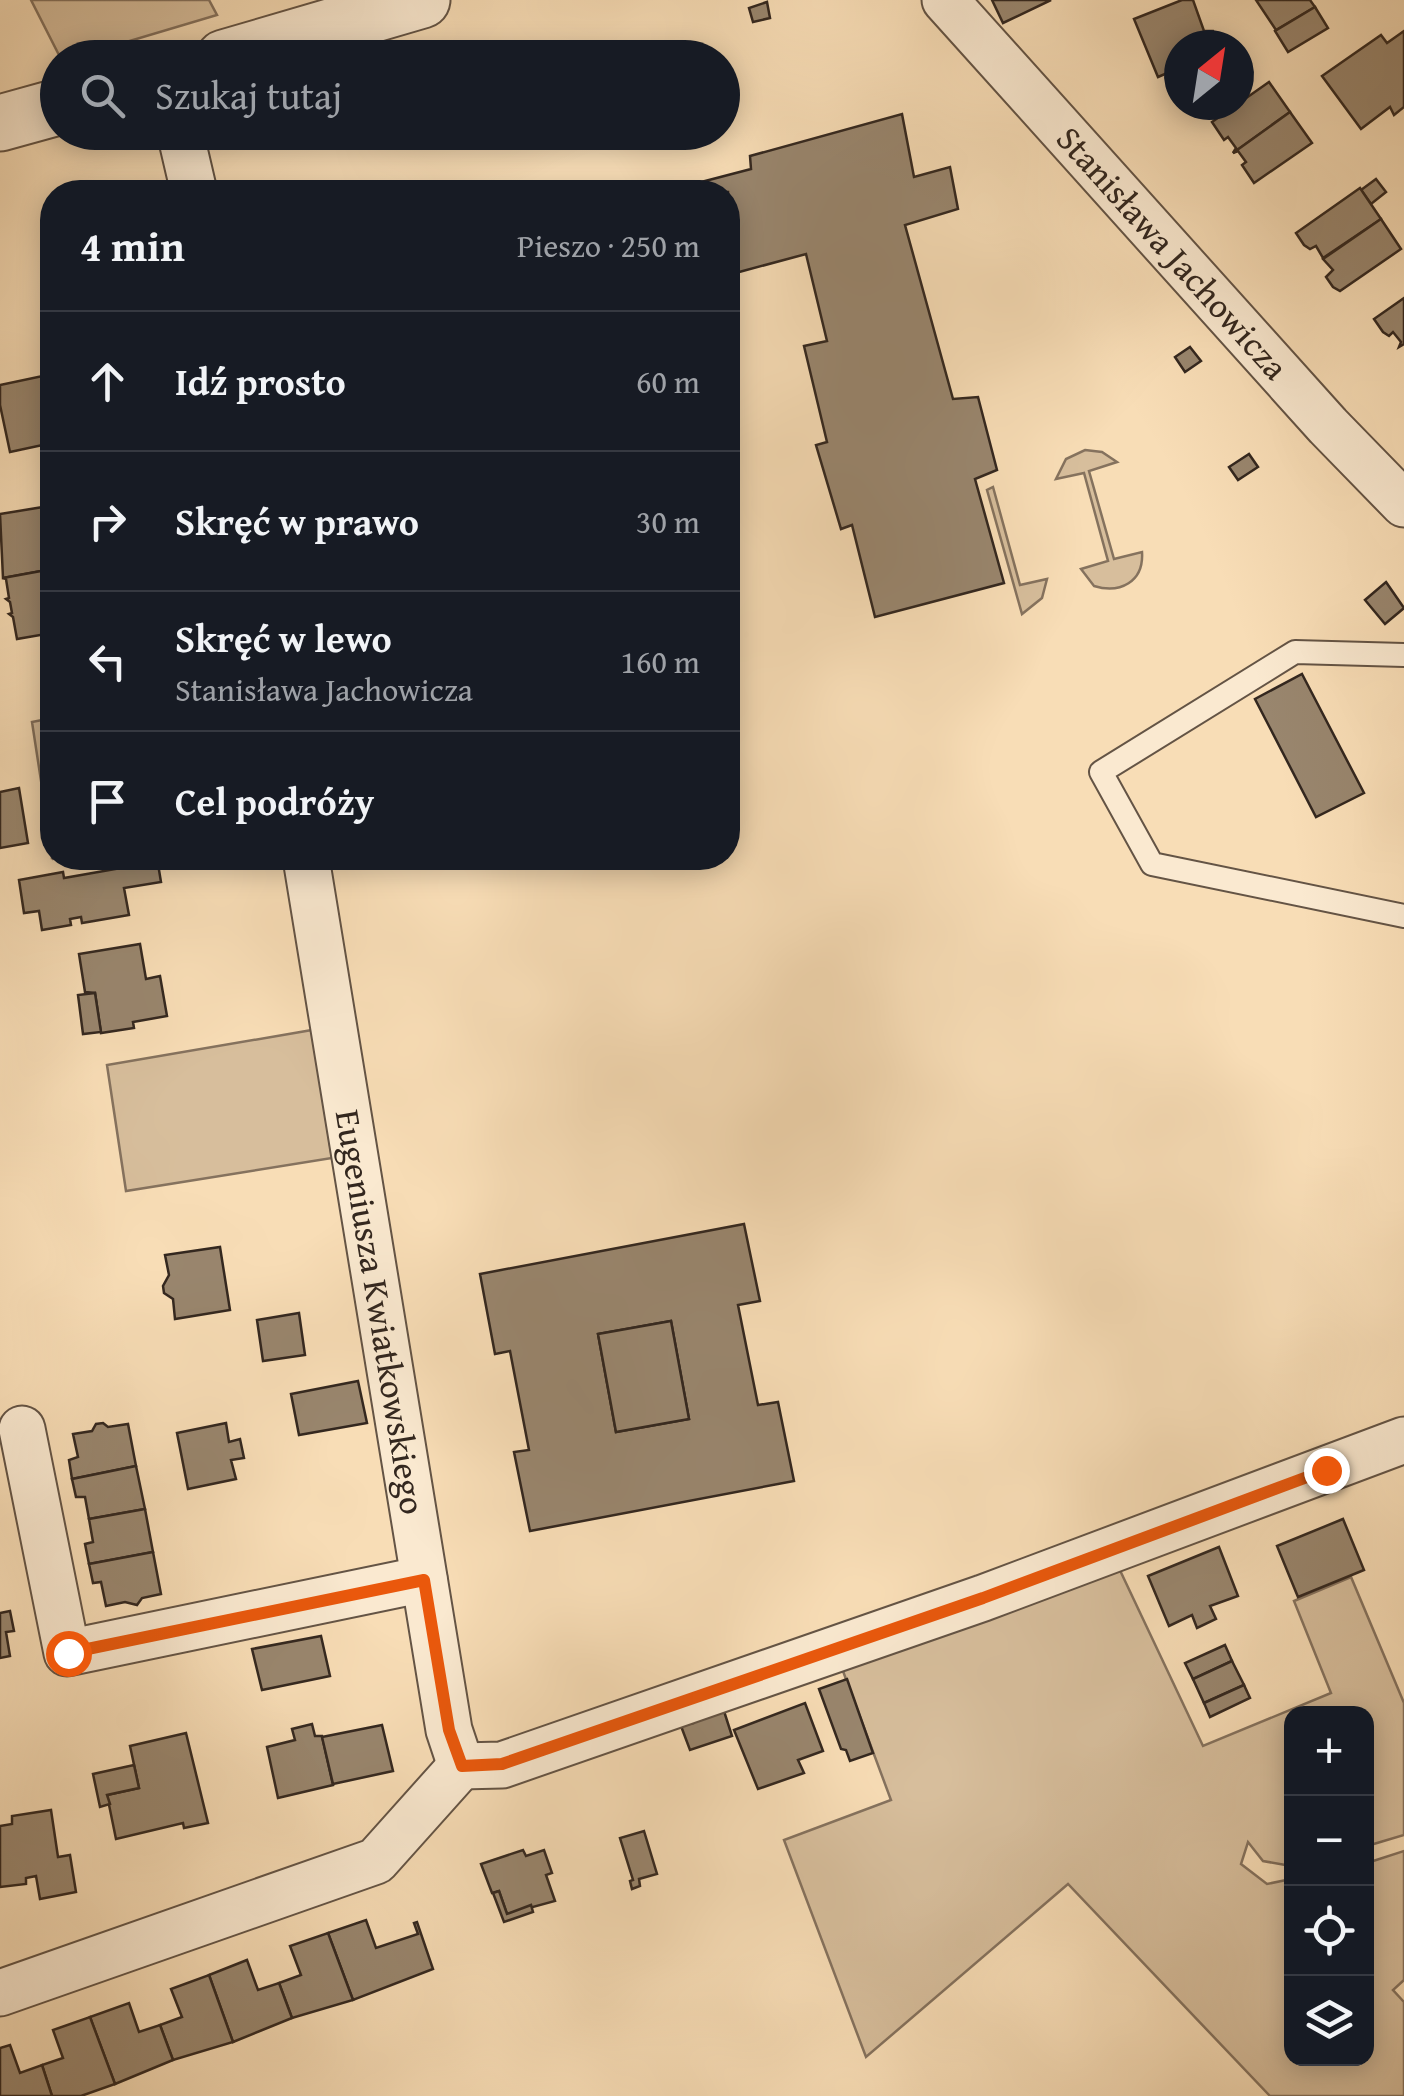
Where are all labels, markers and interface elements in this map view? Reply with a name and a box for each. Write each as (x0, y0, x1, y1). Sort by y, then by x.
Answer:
north arrow (1164, 30, 1254, 120)
search box (40, 40, 740, 150)
text: Szukaj tutaj (155, 67, 342, 123)
icon: search (75, 68, 130, 123)
street label: Stanisława Jachowicza (1045, 114, 1301, 391)
text: 4 min (80, 215, 185, 276)
text: Pieszo · 250 m (517, 222, 700, 269)
text: Idź prosto (175, 353, 346, 409)
icon: ahead (80, 354, 135, 409)
text: 60 m (636, 358, 700, 405)
text: Skręć w prawo (175, 493, 419, 549)
icon: right (80, 494, 135, 549)
text: 30 m (636, 498, 700, 545)
text: Skręć w lewo (175, 610, 392, 666)
icon: left (80, 634, 135, 689)
text: 160 m (621, 638, 700, 685)
text: Stanisława Jachowicza (175, 666, 473, 713)
text: Cel podróży (175, 773, 374, 829)
icon: arrive (80, 774, 135, 829)
street label: Eugeniusza Kwiatkowskiego (323, 1106, 439, 1518)
route end (1304, 1448, 1350, 1494)
route start (46, 1631, 92, 1677)
map controls (1284, 1706, 1374, 2066)
button: + (1284, 1706, 1374, 1796)
button: − (1284, 1796, 1374, 1886)
button: locate (1284, 1886, 1374, 1976)
button: layers (1284, 1976, 1374, 2066)

